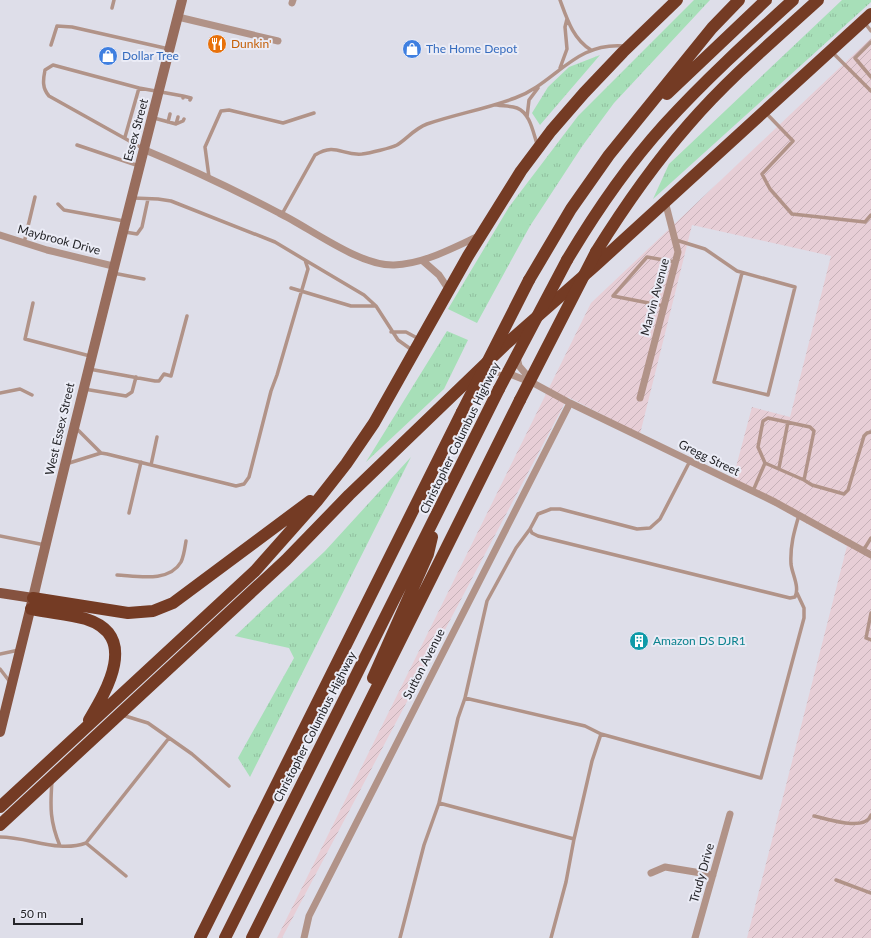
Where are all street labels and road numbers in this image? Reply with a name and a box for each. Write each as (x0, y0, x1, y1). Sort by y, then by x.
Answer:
street label: Essex Street (120, 96, 151, 163)
street label: Maybrook Drive (16, 221, 102, 258)
street label: Marvin Avenue (637, 257, 672, 337)
street label: Christopher Columbus Highway (416, 359, 503, 516)
street label: West Essex Street (42, 380, 78, 477)
street label: Gregg Street (676, 436, 743, 479)
street label: Sutton Avenue (399, 626, 448, 702)
street label: Christopher Columbus Highway (270, 648, 360, 805)
street label: Trudy Drive (686, 841, 717, 904)

